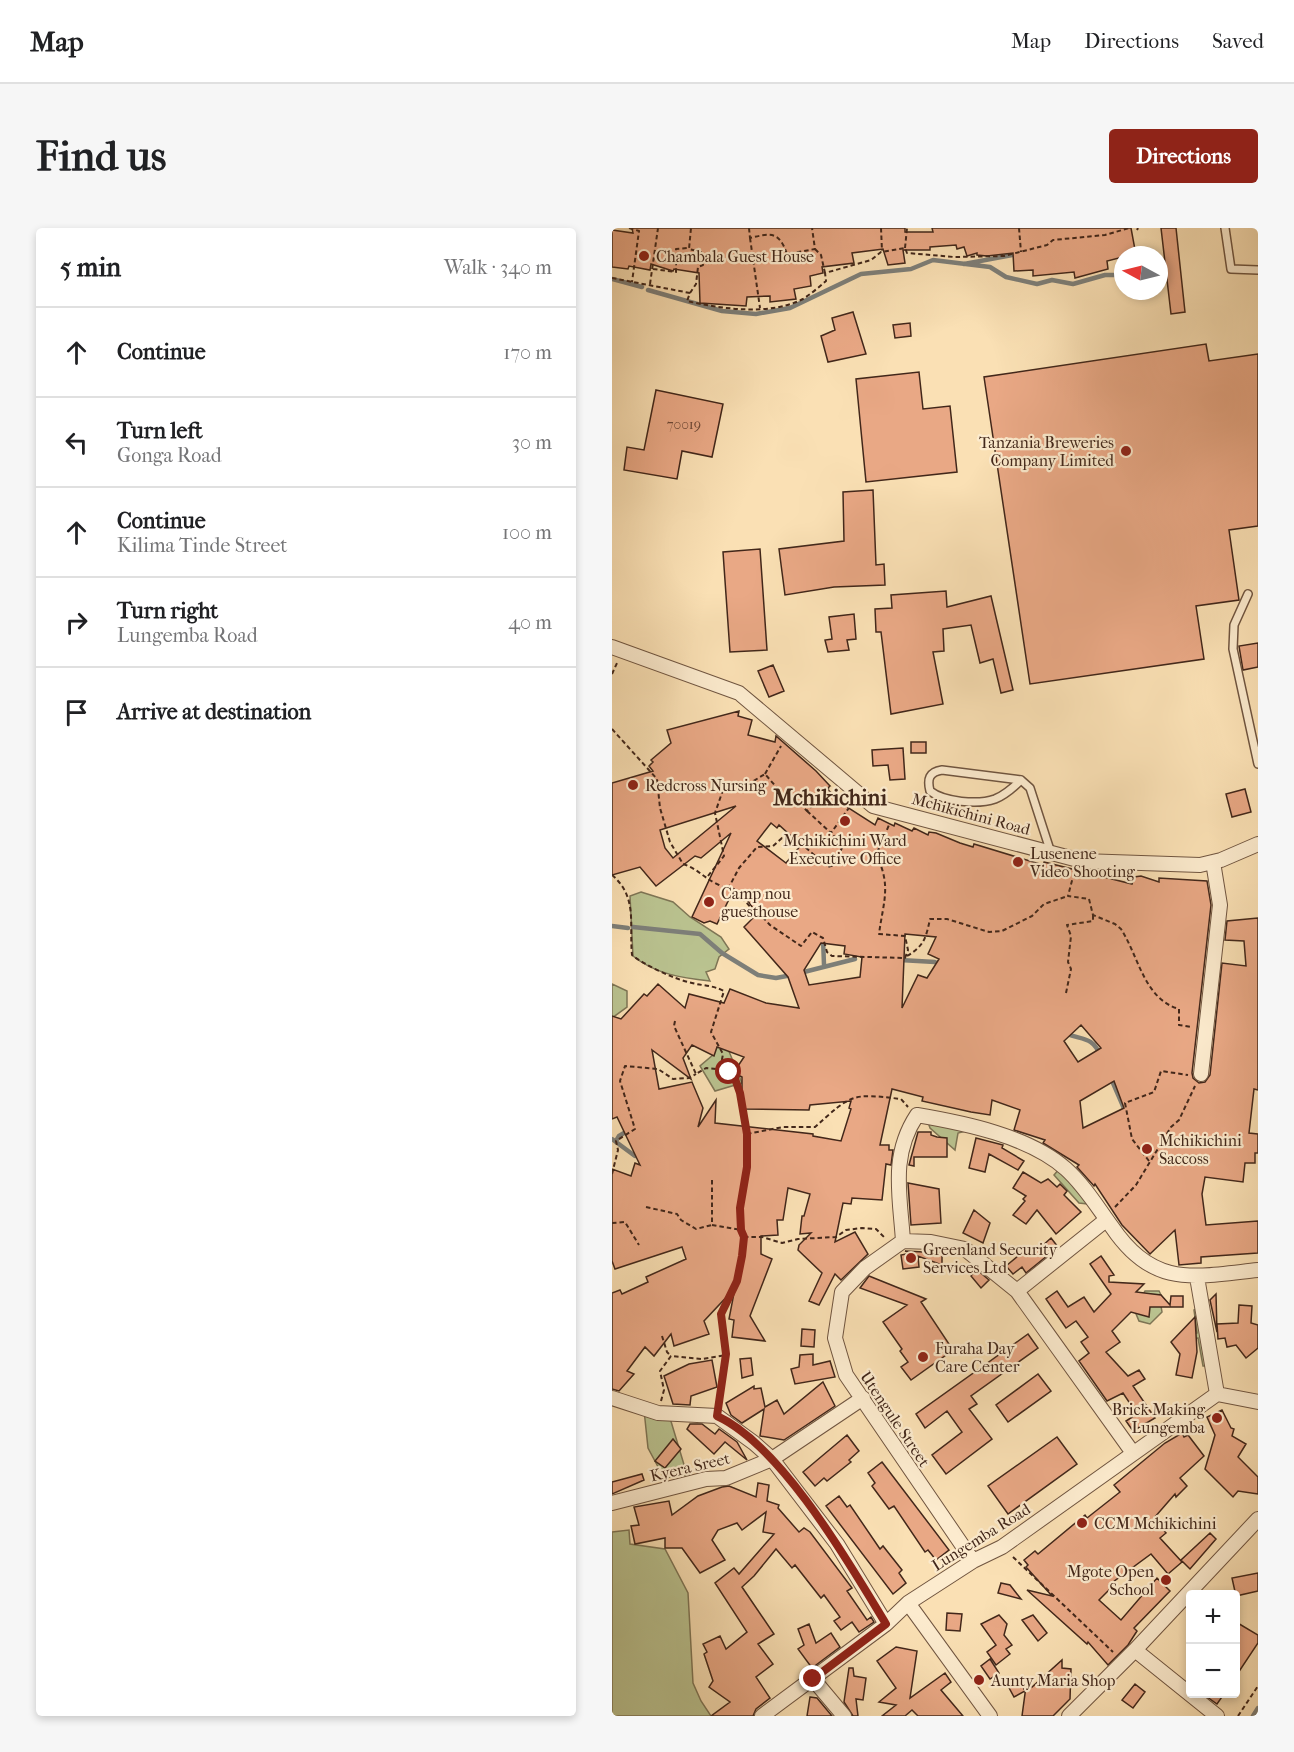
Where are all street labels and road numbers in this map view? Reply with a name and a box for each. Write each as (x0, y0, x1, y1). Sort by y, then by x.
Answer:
street label: Mchikichini Road (910, 789, 1033, 839)
street label: Utengule Street (856, 1368, 934, 1471)
street label: Kyera Sreet (648, 1449, 732, 1485)
street label: Lungemba Road (928, 1499, 1034, 1575)

